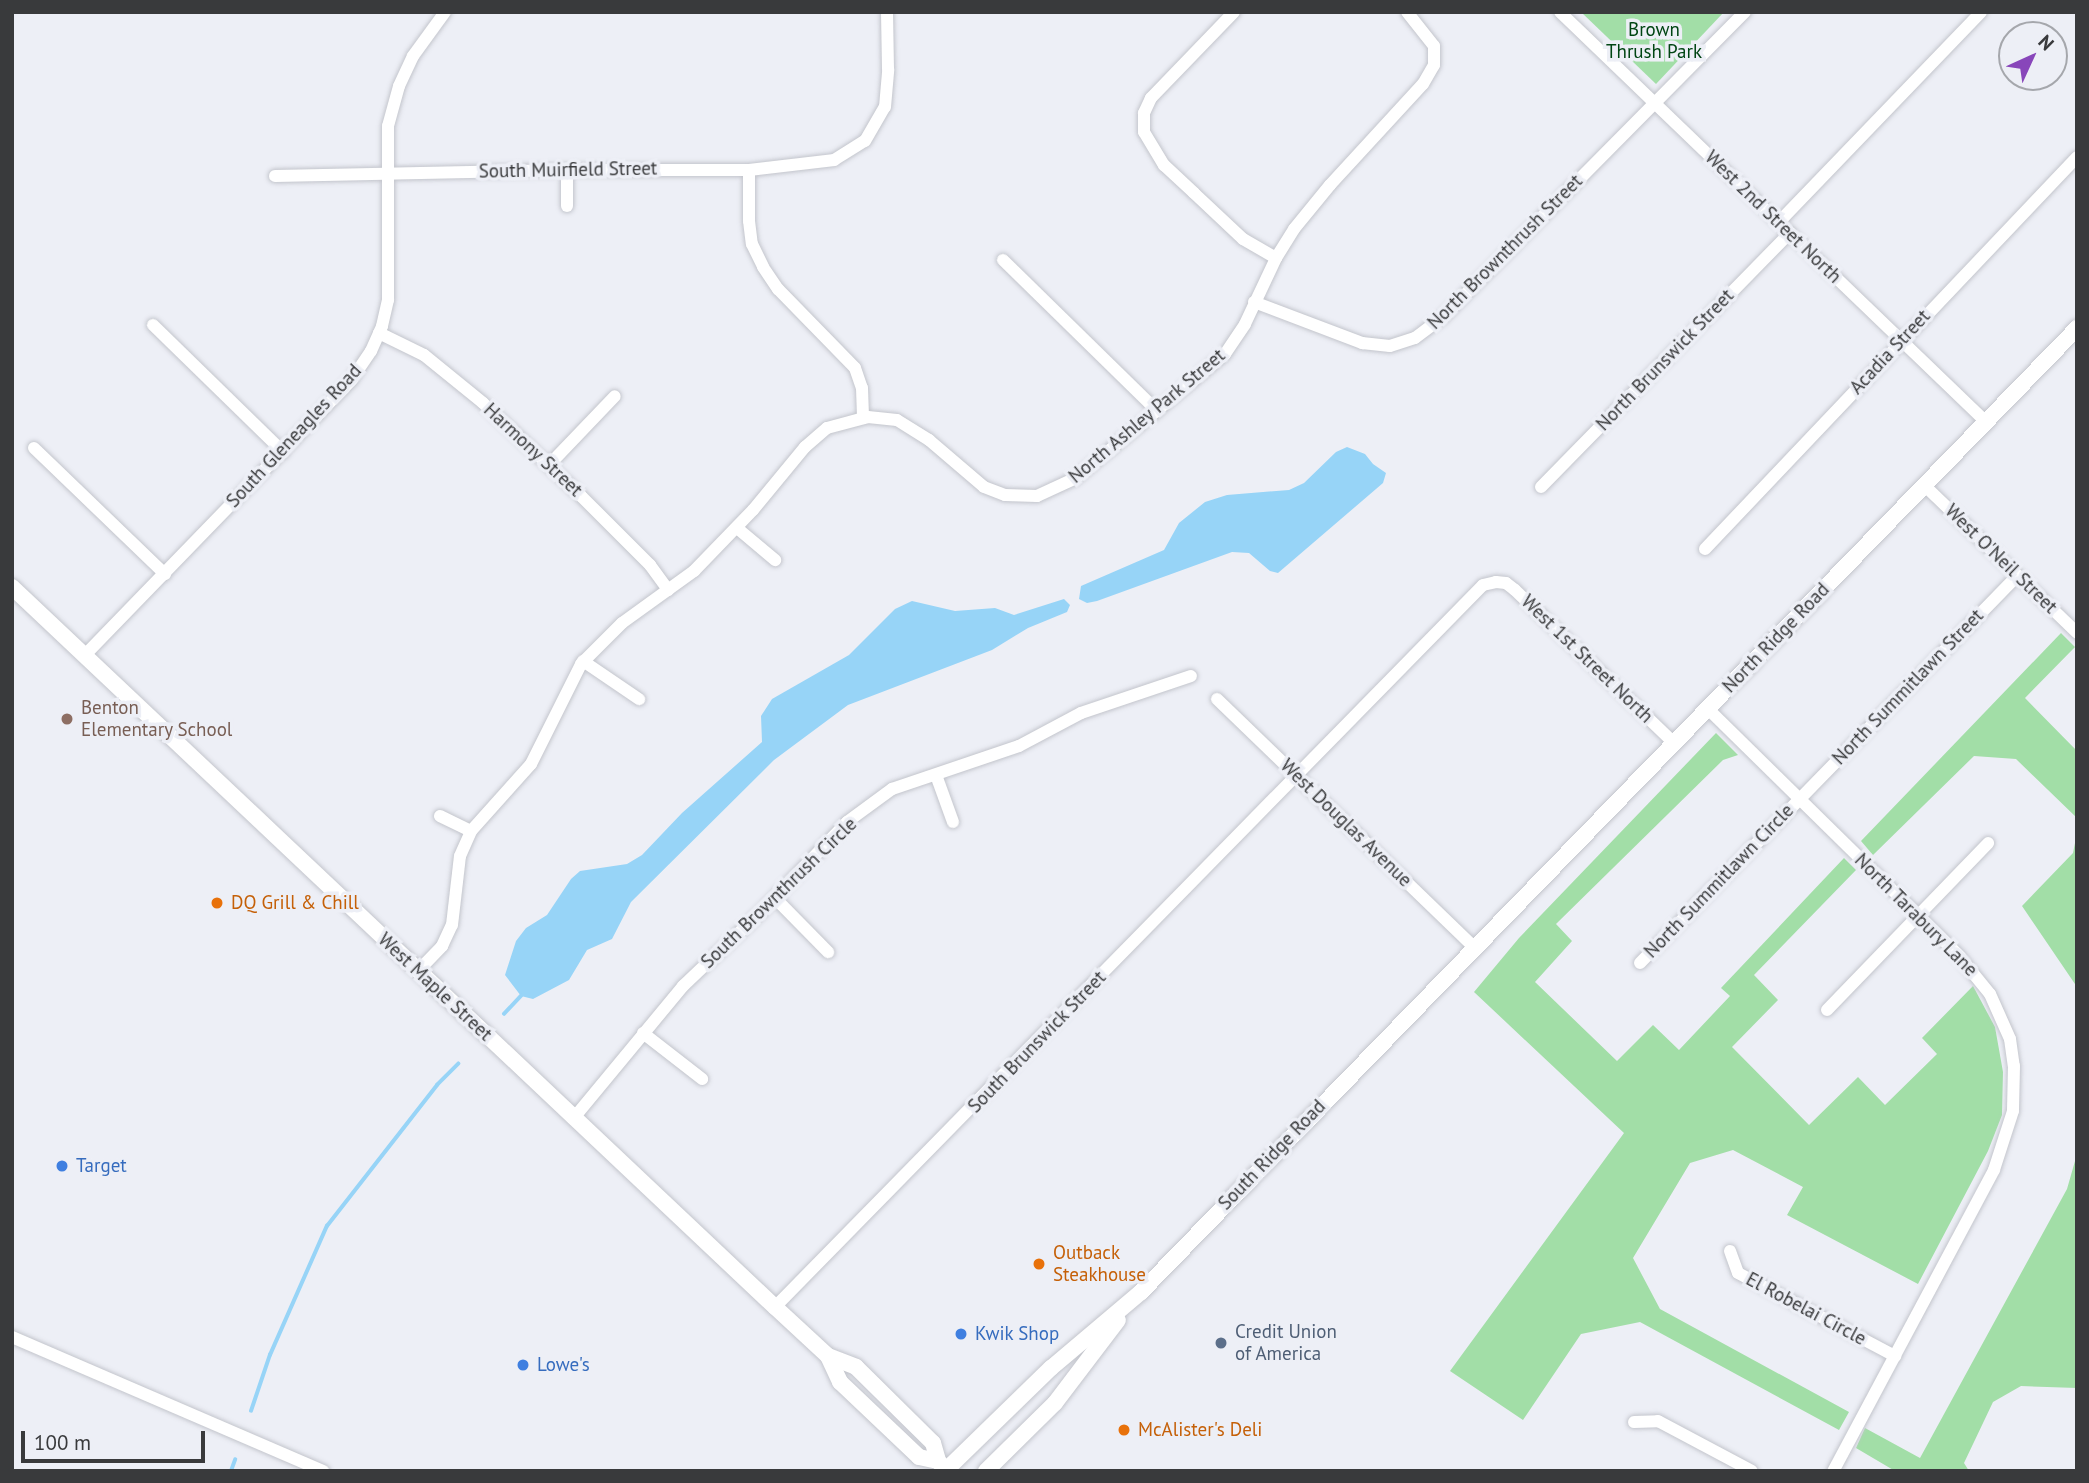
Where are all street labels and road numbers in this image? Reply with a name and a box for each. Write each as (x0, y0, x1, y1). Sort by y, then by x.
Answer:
street label: West 2nd Street North (1700, 146, 1846, 288)
street label: South Muirfield Street (479, 157, 657, 183)
street label: North Brownthrush Street (1423, 170, 1587, 334)
street label: North Brunswick Street (1591, 284, 1739, 436)
street label: Acadia Street (1845, 305, 1935, 399)
street label: North Ashley Park Street (1064, 343, 1230, 489)
street label: South Gleneagles Road (222, 360, 366, 512)
street label: Harmony Street (479, 398, 587, 502)
street label: West O'Neil Street (1940, 500, 2062, 618)
street label: North Ridge Road (1718, 578, 1834, 698)
street label: West 1st Street North (1516, 590, 1658, 728)
street label: North Summitlawn Street (1828, 604, 1988, 770)
street label: West Douglas Avenue (1275, 754, 1417, 892)
street label: North Summitlawn Circle (1640, 799, 1798, 963)
street label: South Brownthrush Circle (696, 813, 862, 973)
street label: North Tarabury Lane (1849, 848, 1983, 982)
street label: West Maple Street (373, 928, 497, 1046)
street label: South Brunswick Street (963, 966, 1111, 1118)
street label: South Ridge Road (1214, 1095, 1330, 1215)
street label: El Robelai Circle (1742, 1268, 1870, 1350)

